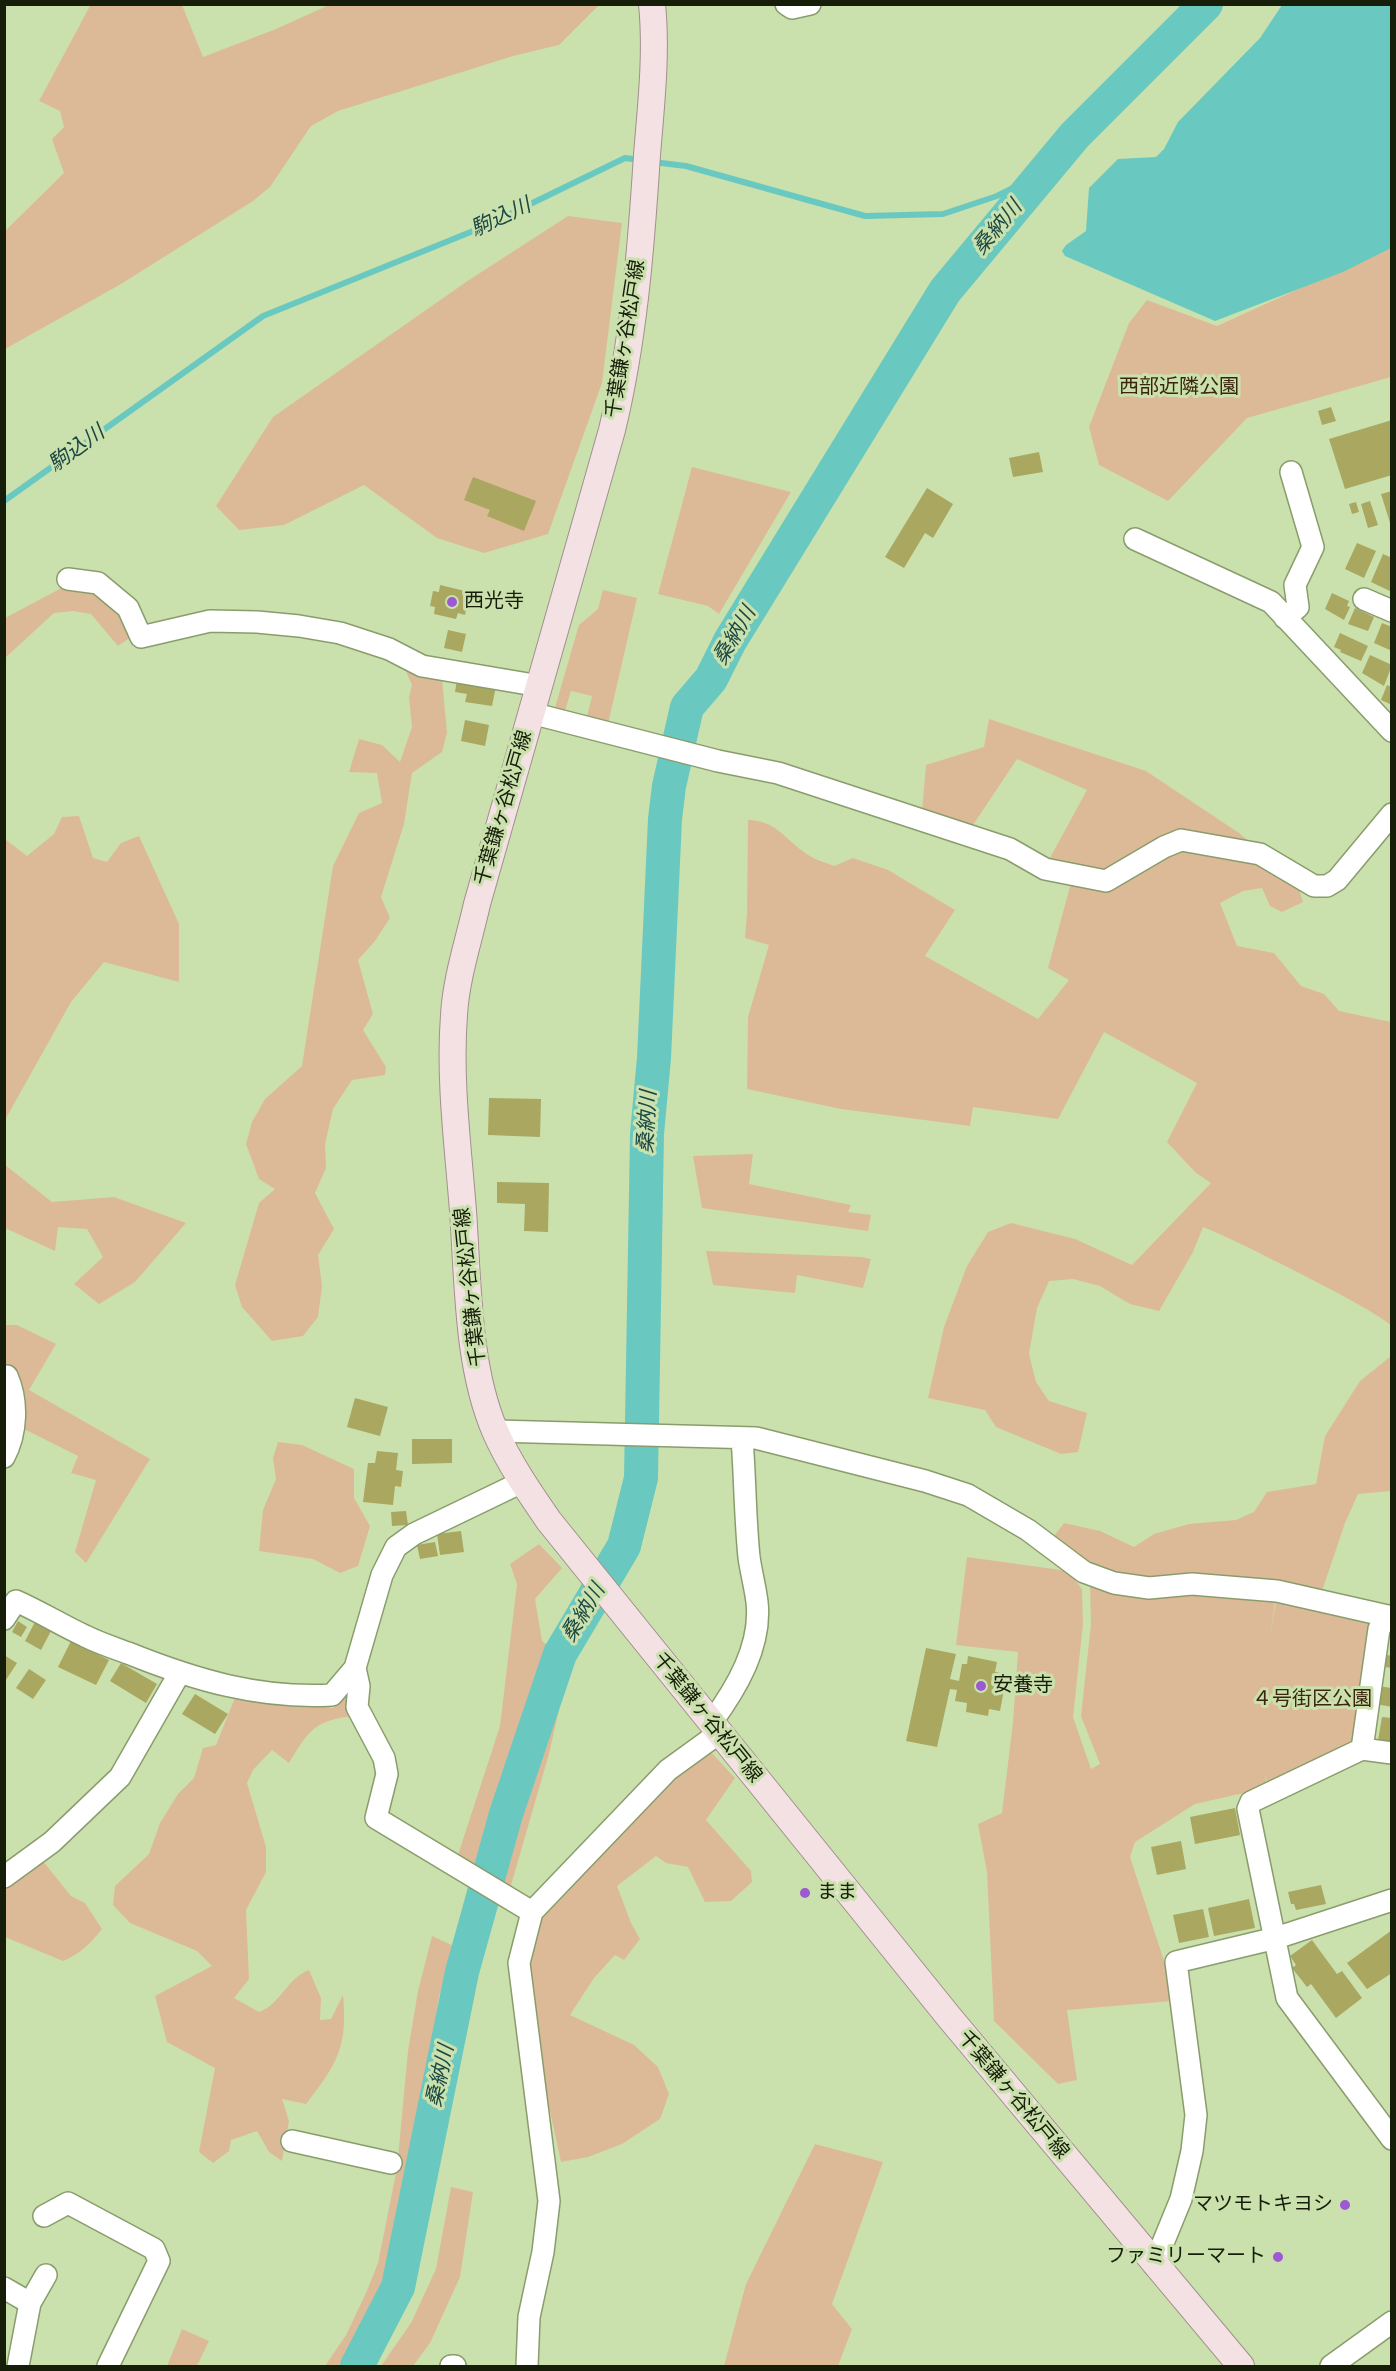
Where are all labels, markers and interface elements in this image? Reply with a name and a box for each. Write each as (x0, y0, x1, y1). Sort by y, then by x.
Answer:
water label: 駒込川 (467, 193, 535, 243)
water label: 桑納川 (968, 196, 1028, 260)
street label: 千葉鎌ヶ谷松戸線 (602, 258, 650, 420)
park label: 西部近隣公園 (1119, 376, 1239, 400)
water label: 駒込川 (44, 420, 110, 478)
place label: 西光寺 (464, 590, 524, 614)
marker: 西光寺 (445, 595, 459, 609)
water label: 桑納川 (708, 602, 762, 670)
street label: 千葉鎌ヶ谷松戸線 (470, 728, 538, 888)
water label: 桑納川 (634, 1090, 662, 1154)
street label: 千葉鎌ヶ谷松戸線 (451, 1206, 491, 1368)
water label: 桑納川 (557, 1580, 611, 1646)
street label: 千葉鎌ヶ谷松戸線 (647, 1648, 767, 1788)
place label: 安養寺 (993, 1674, 1053, 1698)
marker: 安養寺 (974, 1679, 988, 1693)
park label: ４号街区公園 (1252, 1688, 1372, 1712)
place label: まま (817, 1881, 857, 1905)
marker: まま (798, 1886, 812, 1900)
street label: 千葉鎌ヶ谷松戸線 (952, 2026, 1074, 2164)
water label: 桑納川 (422, 2043, 460, 2109)
place label: マツモトキヨシ (1193, 2193, 1333, 2217)
marker: マツモトキヨシ (1338, 2198, 1352, 2212)
place label: ファミリーマート (1106, 2245, 1266, 2269)
marker: ファミリーマート (1271, 2250, 1285, 2264)

